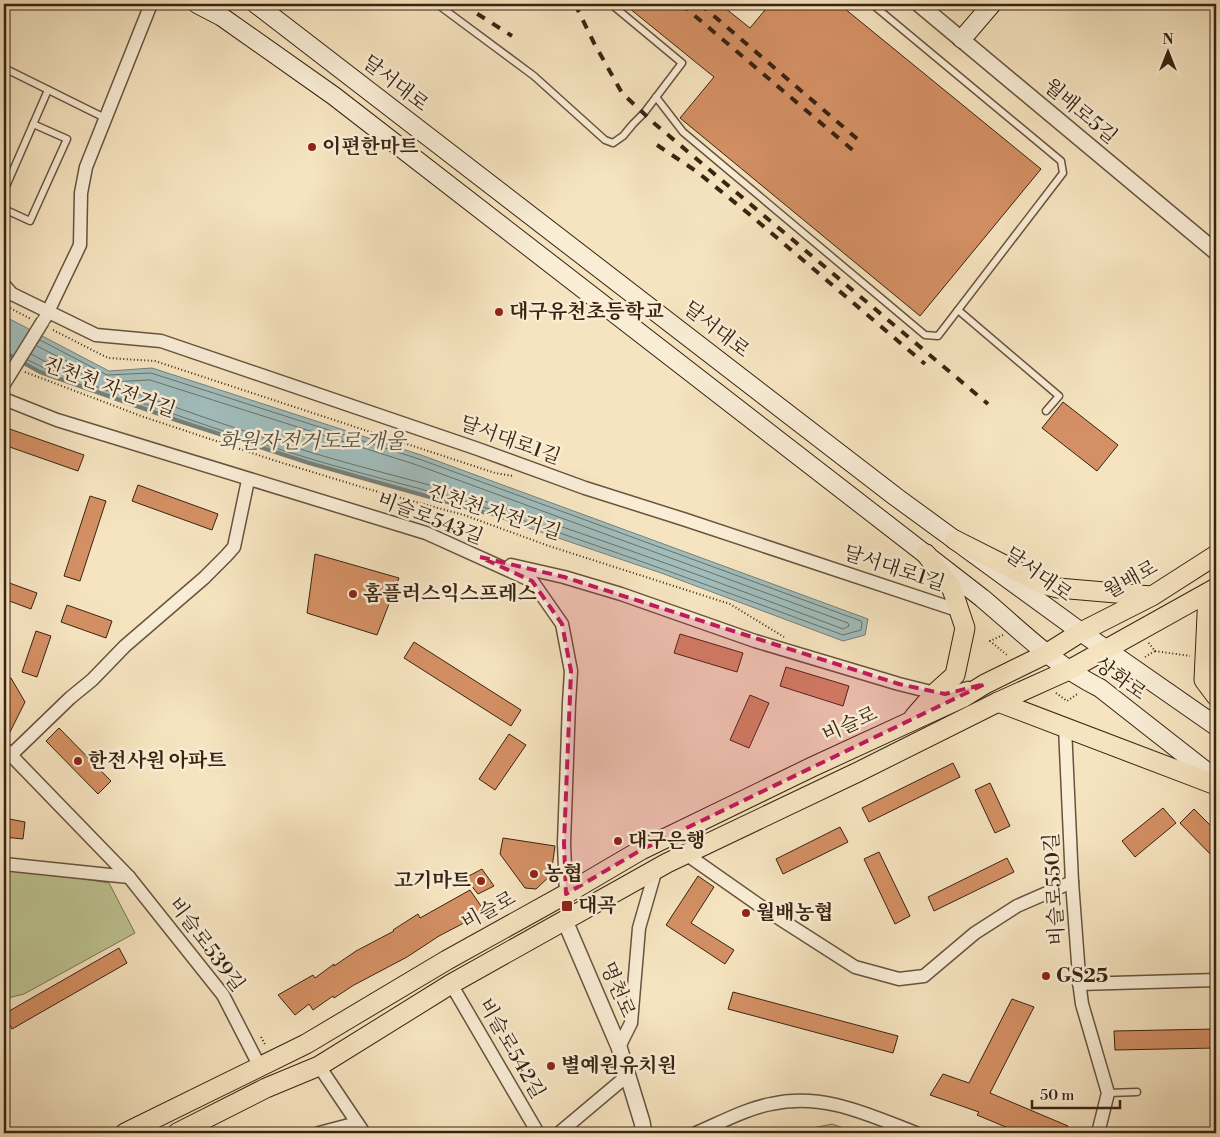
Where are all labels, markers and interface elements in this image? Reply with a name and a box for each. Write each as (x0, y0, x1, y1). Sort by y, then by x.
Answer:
north arrow (1142, 28, 1192, 78)
text: N (1162, 31, 1174, 49)
street label: 달서대로 (357, 50, 433, 118)
street label: 월배로5길 (1038, 74, 1122, 150)
place label: 이편한마트 (322, 135, 419, 160)
marker: 이편한마트 (306, 141, 318, 153)
street label: 달서대로 (678, 296, 754, 364)
place label: 대구유천초등학교 (509, 300, 664, 325)
marker: 대구유천초등학교 (493, 306, 505, 318)
street label: 진천천 자전거길 (39, 352, 179, 424)
street label: 달서대로1길 (456, 411, 564, 471)
water label: 화원자전거도로 개울 (219, 429, 408, 455)
street label: 진천천 자전거길 (424, 480, 564, 546)
street label: 비슬로543길 (373, 487, 487, 551)
street label: 달서대로1길 (840, 541, 948, 597)
street label: 달서대로 (999, 542, 1077, 608)
street label: 월배로 (1100, 555, 1162, 605)
place label: 홈플러스익스프레스 (363, 582, 537, 607)
marker: 홈플러스익스프레스 (347, 588, 359, 600)
street label: 상화로 (1089, 652, 1151, 706)
street label: 비슬로 (818, 702, 882, 748)
place label: 한전사원 아파트 (88, 749, 226, 774)
marker: 한전사원 아파트 (72, 755, 84, 767)
place label: 대구은행 (628, 829, 705, 854)
street label: 비슬로550길 (1040, 832, 1070, 946)
marker: 대구은행 (612, 835, 624, 847)
place label: 농협 (544, 862, 583, 887)
marker: 농협 (528, 868, 540, 880)
place label: 고기마트 (394, 869, 471, 894)
marker: 고기마트 (475, 875, 487, 887)
street label: 비슬로 (458, 886, 520, 936)
street label: 비슬로539길 (162, 893, 250, 997)
place label: 대곡 (578, 894, 617, 919)
marker: 대곡 (560, 899, 574, 913)
place label: 월배농협 (756, 901, 833, 926)
marker: 월배농협 (740, 907, 752, 919)
street label: 명천로 (594, 958, 640, 1022)
place label: GS25 (1056, 964, 1108, 989)
marker: GS25 (1040, 970, 1052, 982)
street label: 비슬로542길 (472, 994, 550, 1104)
place label: 별예원유치원 (561, 1054, 677, 1079)
marker: 별예원유치원 (545, 1060, 557, 1072)
scale bar (1032, 1077, 1120, 1109)
text: 50 m (1040, 1086, 1074, 1105)

